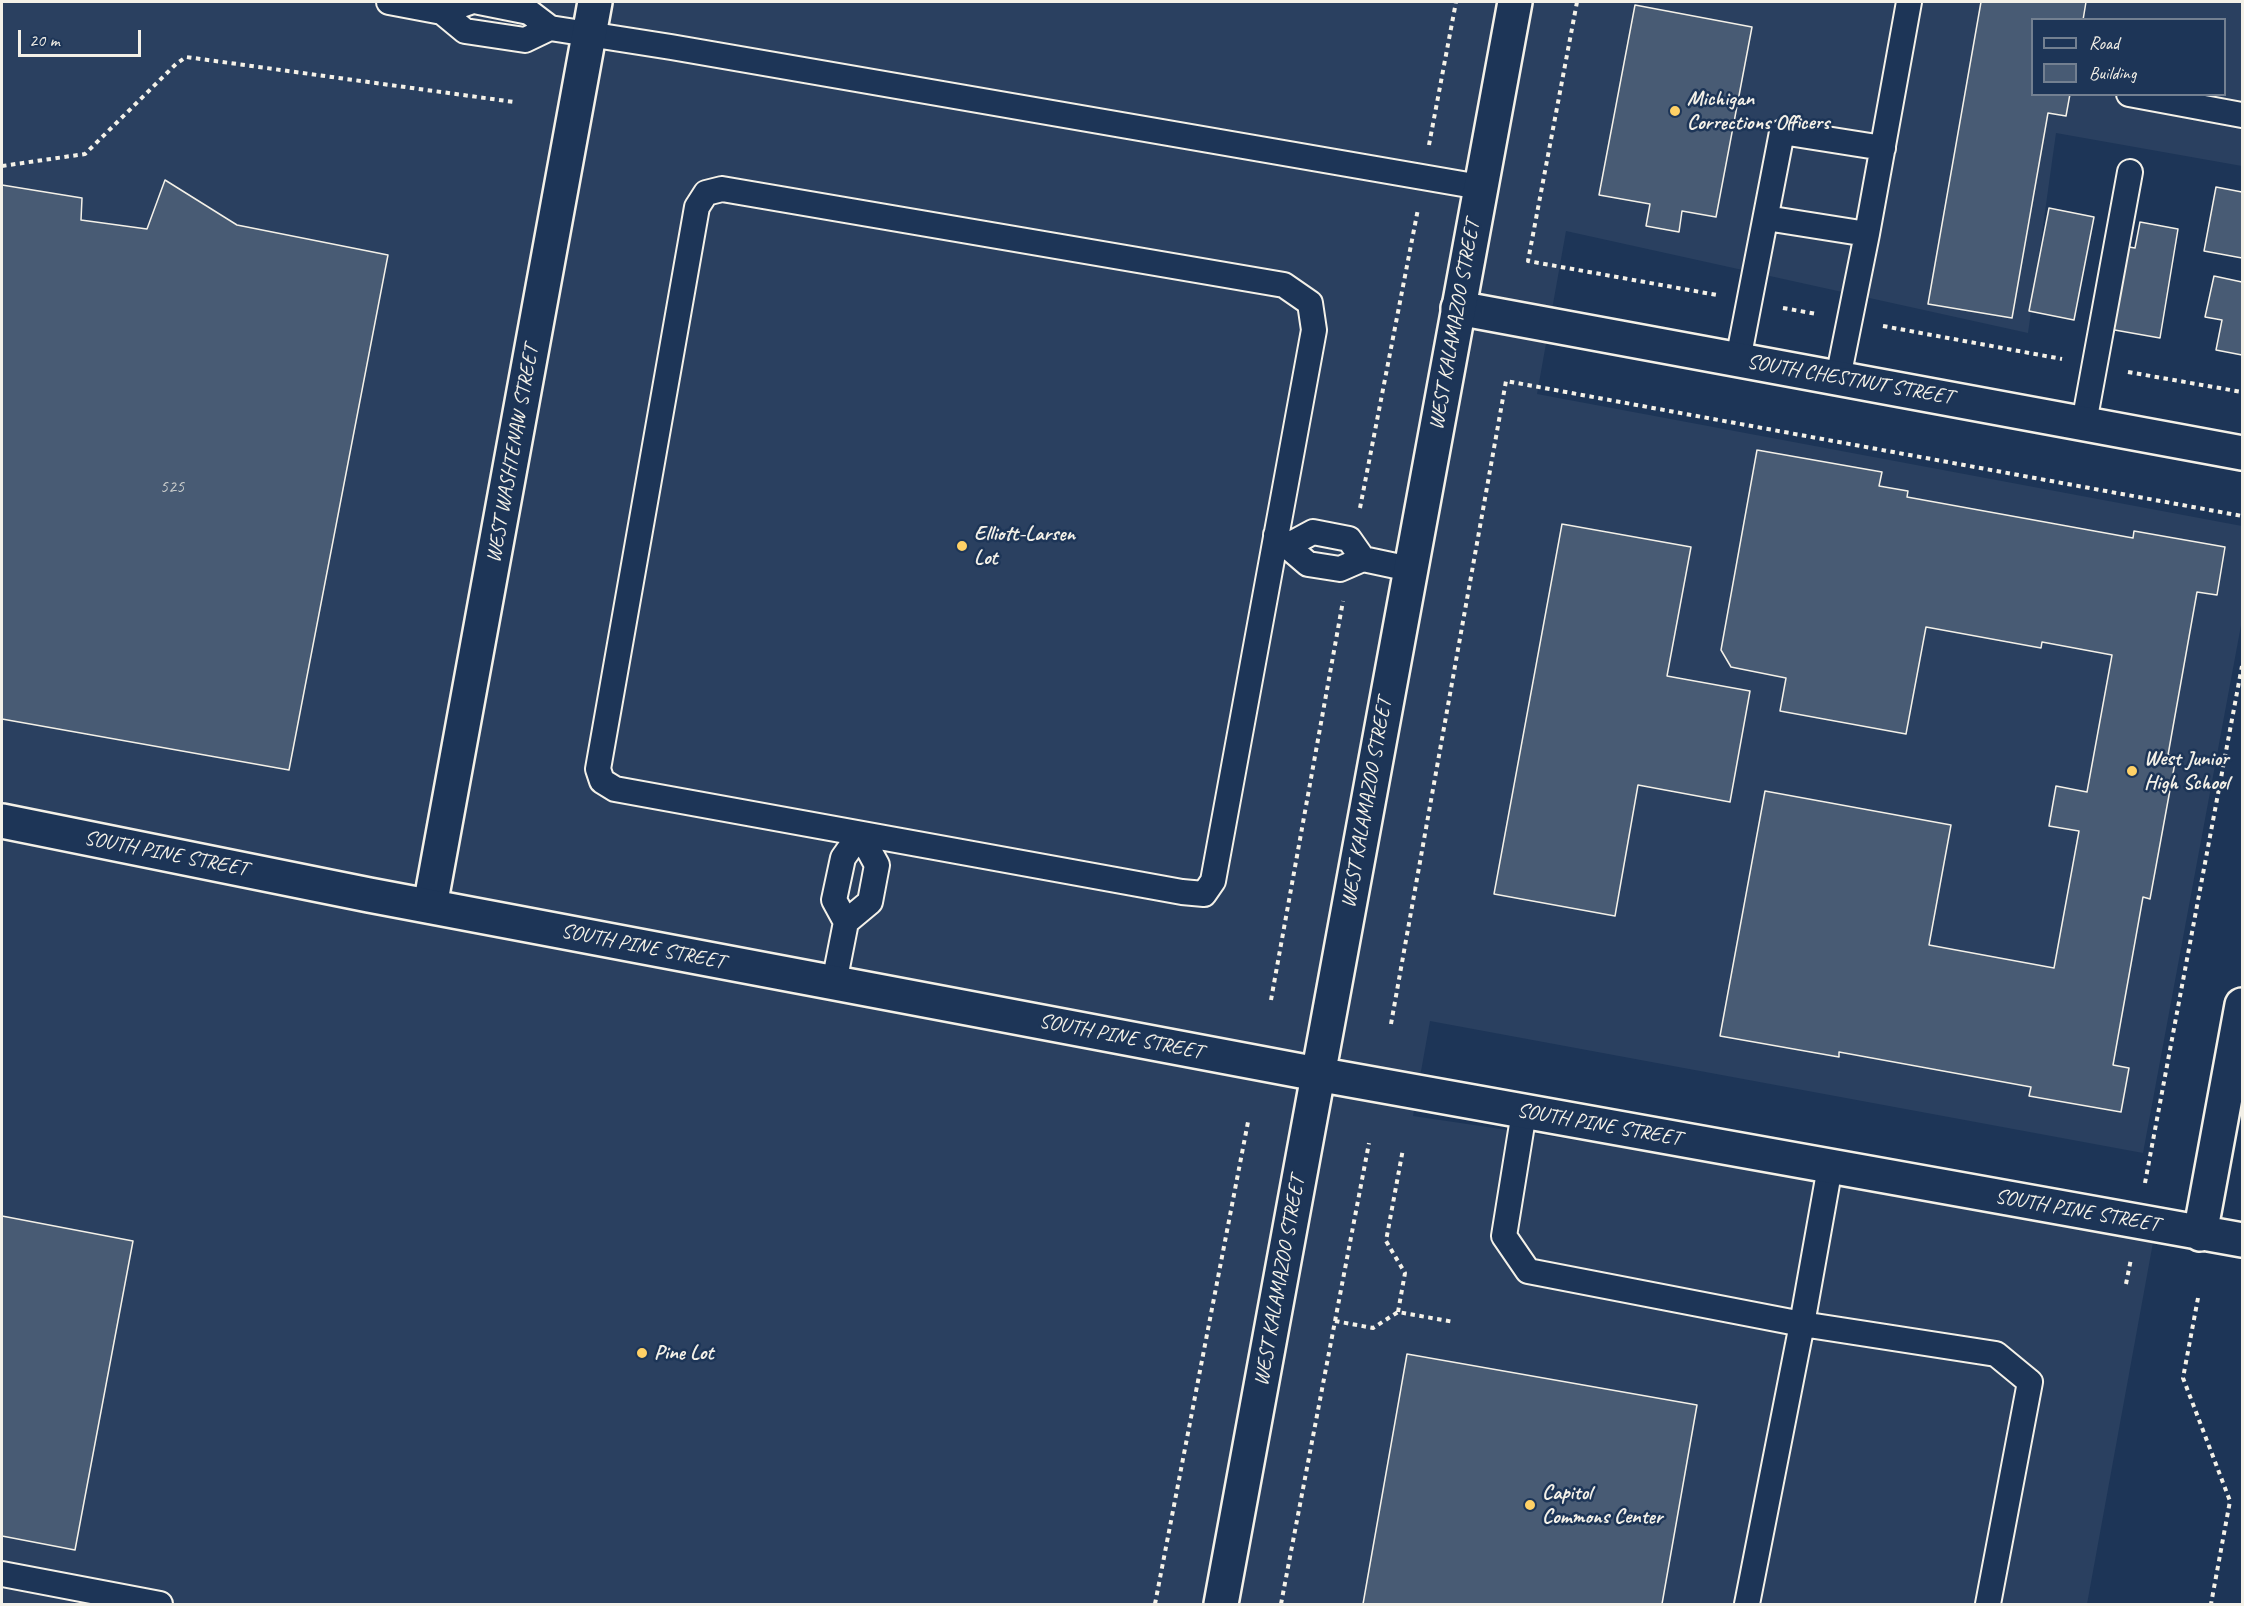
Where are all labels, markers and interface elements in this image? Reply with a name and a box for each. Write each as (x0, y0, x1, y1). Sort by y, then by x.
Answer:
scale bar (21, 18, 144, 56)
legend (2031, 18, 2226, 96)
text: 20 m (29, 29, 60, 51)
text: Road (2089, 32, 2119, 54)
text: Building (2089, 62, 2136, 84)
place label: Michigan Corrections Officers (1687, 86, 1829, 136)
marker: Michigan Corrections Officers (1668, 104, 1682, 118)
street label: WEST KALAMAZOO STREET (1424, 218, 1486, 432)
street label: WEST WASHTENAW STREET (481, 343, 545, 565)
street label: SOUTH CHESTNUT STREET (1745, 349, 1955, 411)
house number: 525 (160, 476, 184, 498)
place label: Elliott-Larsen Lot (974, 521, 1075, 571)
marker: Elliott-Larsen Lot (955, 539, 969, 553)
street label: WEST KALAMAZOO STREET (1336, 696, 1398, 910)
place label: West Junior High School (2144, 746, 2229, 796)
marker: West Junior High School (2125, 764, 2139, 778)
street label: SOUTH PINE STREET (82, 826, 250, 882)
street label: SOUTH PINE STREET (559, 919, 727, 975)
street label: SOUTH PINE STREET (1037, 1009, 1205, 1065)
street label: SOUTH PINE STREET (1515, 1098, 1683, 1152)
street label: WEST KALAMAZOO STREET (1249, 1174, 1311, 1388)
street label: SOUTH PINE STREET (1993, 1184, 2161, 1238)
place label: Pine Lot (654, 1340, 713, 1366)
marker: Pine Lot (635, 1346, 649, 1360)
place label: Capitol Commons Center (1542, 1480, 1662, 1530)
marker: Capitol Commons Center (1523, 1498, 1537, 1512)

